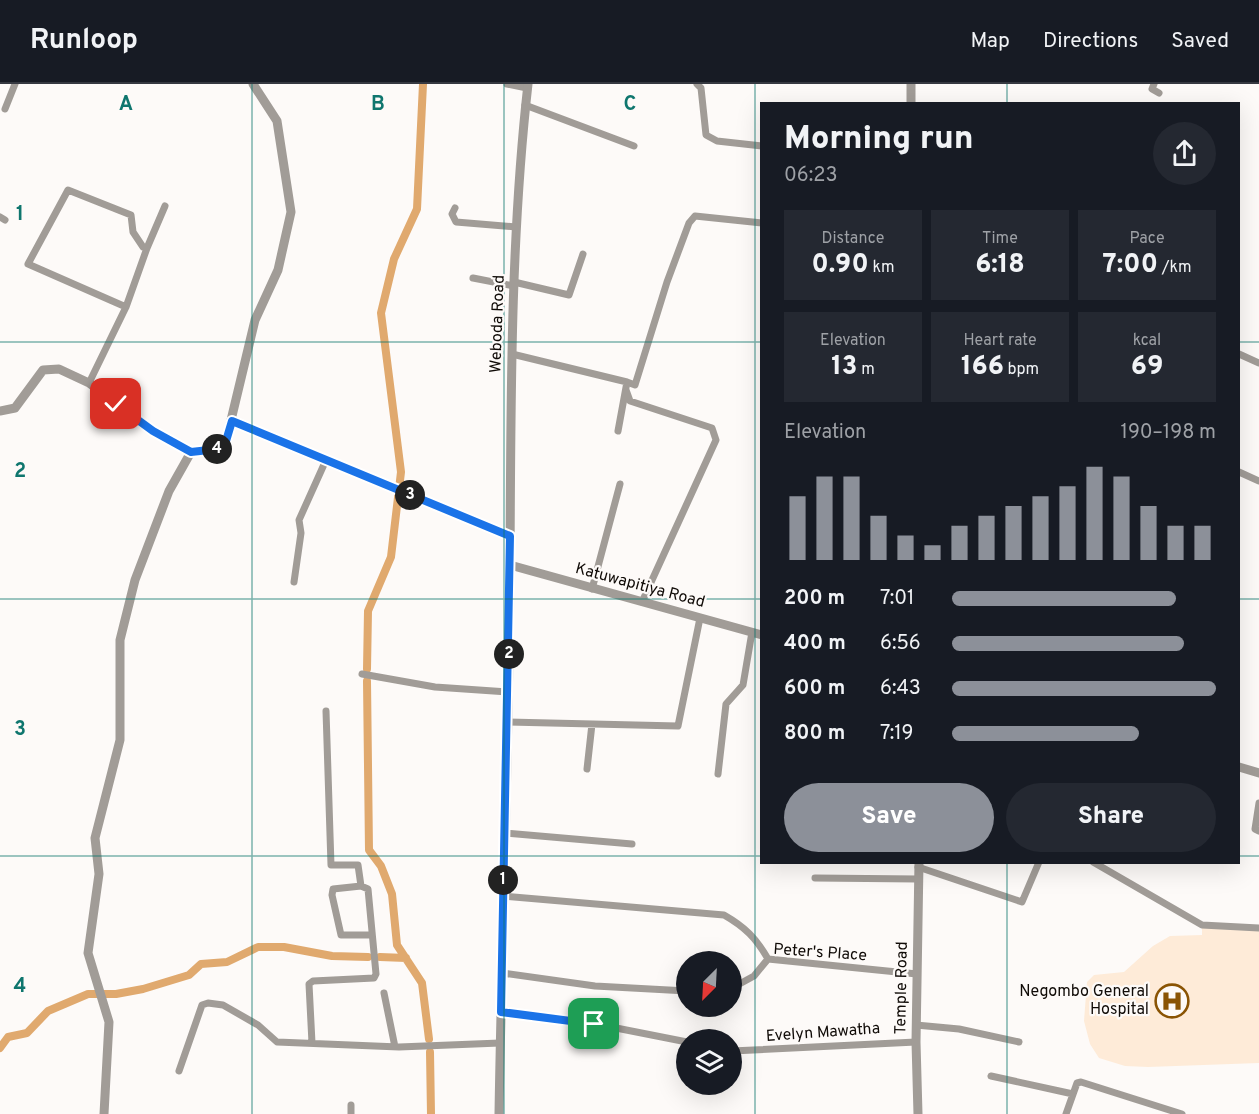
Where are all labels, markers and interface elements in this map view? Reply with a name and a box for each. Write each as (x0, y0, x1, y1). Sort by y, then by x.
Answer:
text: Runloop (30, 23, 138, 59)
text: Map (970, 28, 1010, 55)
text: Directions (1043, 28, 1138, 55)
text: Saved (1171, 28, 1229, 55)
text: A (119, 92, 133, 118)
text: B (371, 92, 385, 118)
text: C (624, 92, 636, 118)
text: Morning run (784, 119, 974, 161)
button: share (1153, 122, 1216, 185)
text: 06:23 (784, 163, 838, 189)
text: 1 (16, 202, 24, 228)
text: Distance (822, 229, 884, 249)
text: Time (982, 229, 1018, 249)
text: Pace (1129, 229, 1165, 249)
text: 0.90 (811, 249, 869, 282)
text: 6:18 (975, 249, 1025, 282)
text: 7:00 (1102, 249, 1158, 282)
text: km (869, 258, 895, 278)
text: /km (1158, 258, 1192, 278)
street label: Weboda Road (486, 274, 510, 374)
text: Elevation (820, 331, 886, 351)
text: Heart rate (963, 331, 1037, 351)
text: kcal (1133, 331, 1161, 351)
text: 13 (831, 351, 857, 384)
text: 166 (961, 351, 1004, 384)
text: 69 (1131, 351, 1163, 384)
text: m (857, 360, 875, 380)
text: bpm (1004, 360, 1039, 380)
pin (90, 378, 141, 429)
icon: check (99, 387, 132, 420)
text: Elevation (784, 420, 866, 446)
text: 190–198 m (1120, 420, 1216, 446)
pin: 4 (202, 434, 232, 464)
text: 4 (212, 439, 222, 459)
text: 2 (14, 459, 26, 485)
pin: 3 (395, 480, 425, 510)
text: 3 (405, 485, 415, 505)
street label: Katuwapitiya Road (573, 559, 707, 613)
text: 200 m (784, 586, 845, 612)
text: 7:01 (880, 586, 914, 612)
text: 400 m (784, 631, 846, 657)
text: 6:56 (880, 631, 921, 657)
pin: 2 (494, 639, 524, 669)
text: 2 (504, 644, 514, 664)
text: 600 m (784, 676, 845, 702)
text: 6:43 (880, 676, 921, 702)
text: 3 (14, 717, 26, 743)
text: 800 m (784, 721, 845, 747)
text: 7:19 (880, 721, 914, 747)
button: Save (784, 783, 994, 852)
button: Share (1006, 783, 1216, 852)
pin: 1 (488, 865, 518, 895)
text: 1 (500, 870, 506, 890)
street label: Peter's Place (773, 940, 867, 966)
street label: Temple Road (891, 941, 913, 1035)
north arrow (676, 951, 742, 1017)
map controls (676, 951, 742, 1095)
text: 4 (14, 974, 26, 1000)
place label: Negombo General Hospital (1019, 982, 1149, 1020)
hospital icon: Negombo General Hospital (1154, 983, 1190, 1019)
pin (568, 998, 619, 1049)
icon: arrive (577, 1007, 610, 1040)
street label: Evelyn Mawatha (765, 1019, 881, 1047)
button: layers (676, 1029, 742, 1095)

